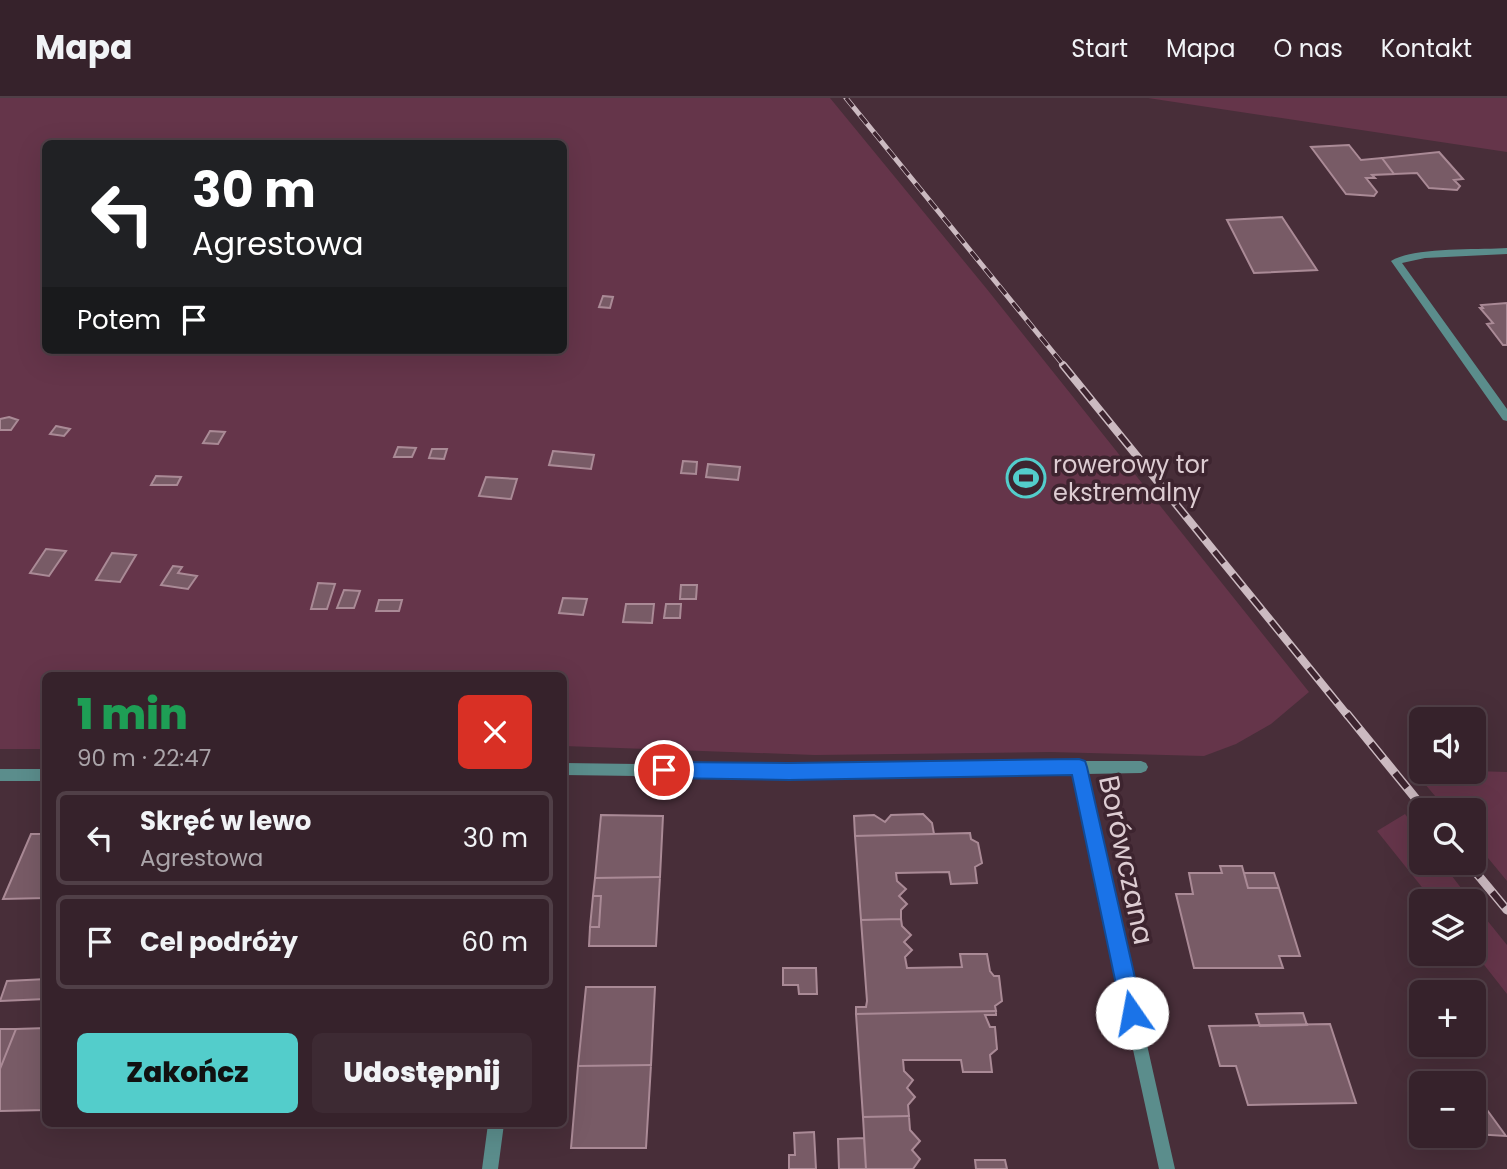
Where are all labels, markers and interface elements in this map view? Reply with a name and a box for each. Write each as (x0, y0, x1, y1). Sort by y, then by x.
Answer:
text: Mapa (35, 24, 133, 71)
text: Start (1071, 32, 1128, 65)
text: Mapa (1166, 32, 1235, 65)
text: O nas (1273, 32, 1343, 65)
text: Kontakt (1381, 32, 1472, 65)
text: 30 m (192, 156, 316, 224)
icon: left (77, 168, 168, 259)
text: Agrestowa (192, 221, 364, 266)
icon: arrive (175, 301, 213, 339)
text: Potem (77, 302, 161, 338)
place label: rowerowy tor ekstremalny (1053, 448, 1209, 509)
sports icon: rowerowy tor ekstremalny (1005, 457, 1047, 499)
text: 1 min (77, 685, 188, 744)
button: close (458, 695, 532, 769)
map controls (1409, 707, 1486, 1148)
button: sound (1409, 707, 1486, 784)
pin (634, 740, 694, 800)
text: 90 m · 22:47 (77, 742, 211, 774)
icon: arrive (645, 751, 683, 789)
street label: Borówczana (1089, 772, 1163, 948)
button: search (1409, 798, 1486, 875)
text: Skręć w lewo (140, 803, 311, 839)
icon: left (81, 819, 119, 857)
text: 30 m (463, 820, 528, 856)
text: Agrestowa (140, 842, 263, 874)
button: layers (1409, 889, 1486, 966)
icon: arrive (81, 923, 119, 961)
text: Cel podróży (140, 924, 298, 960)
text: 60 m (461, 924, 528, 960)
position arrow (1095, 976, 1169, 1050)
button: + (1409, 980, 1486, 1057)
button: Zakończ (77, 1033, 298, 1113)
button: Udostępnij (312, 1033, 532, 1113)
button: − (1409, 1071, 1486, 1148)

